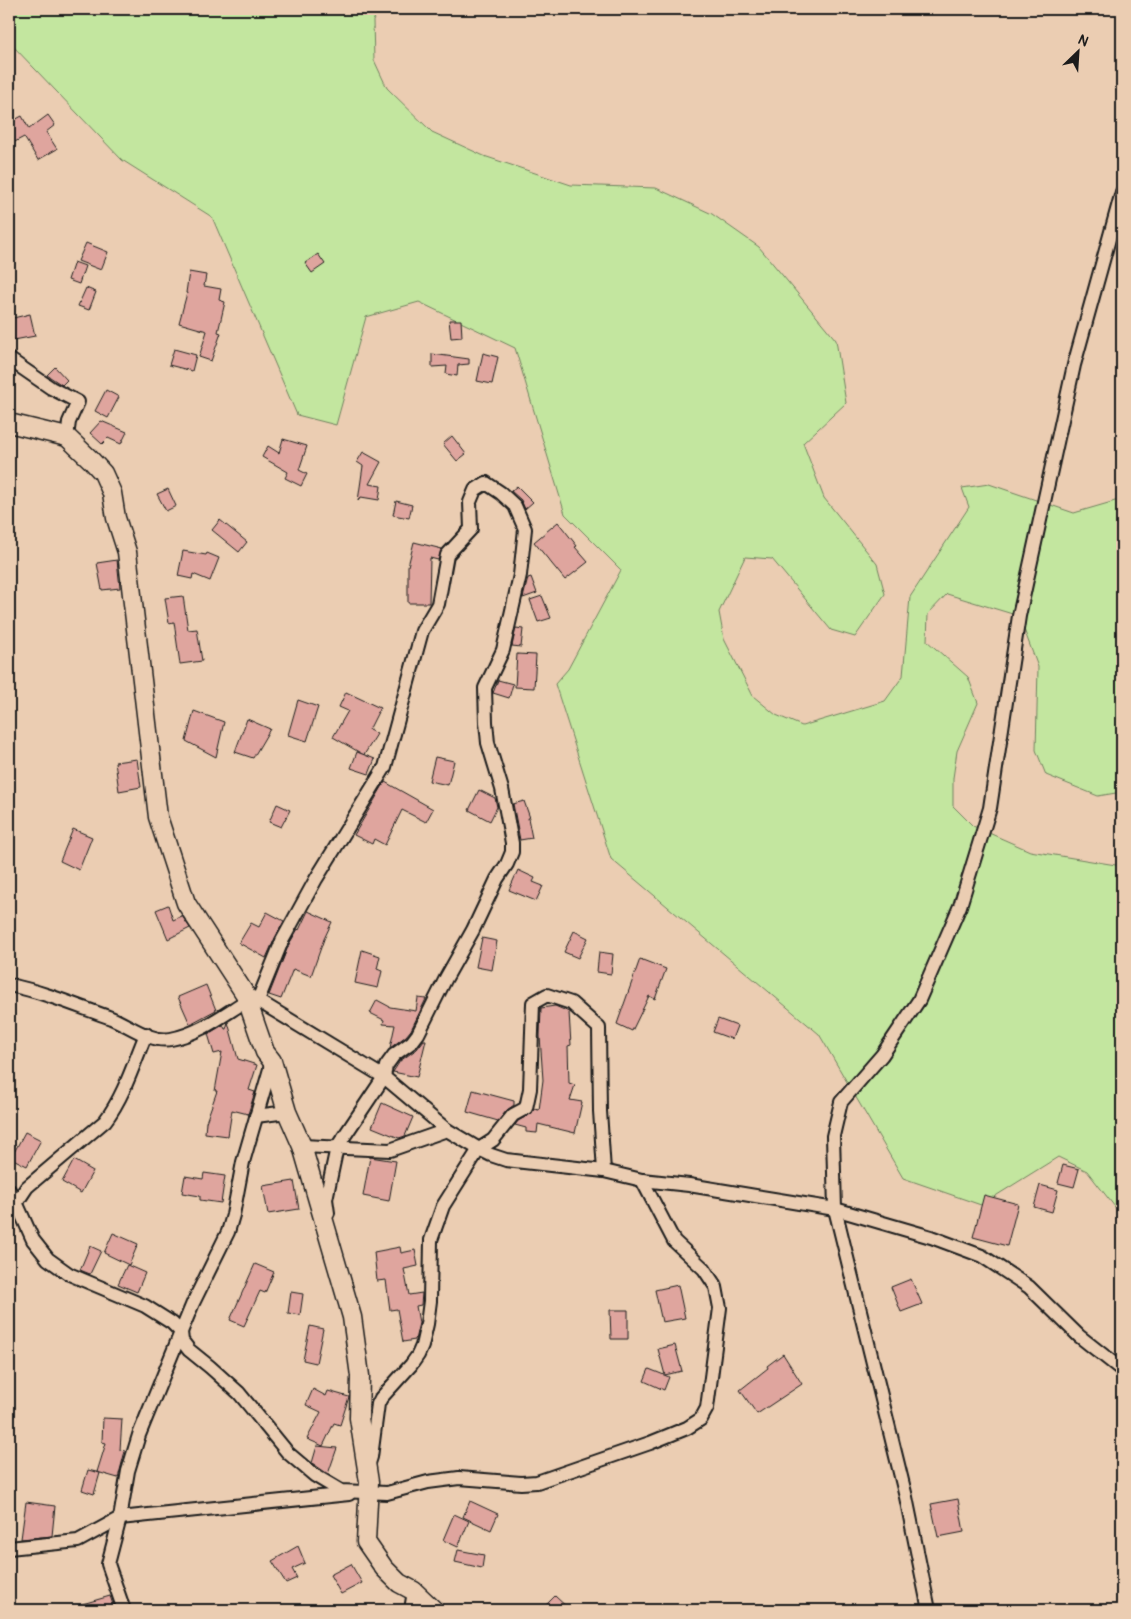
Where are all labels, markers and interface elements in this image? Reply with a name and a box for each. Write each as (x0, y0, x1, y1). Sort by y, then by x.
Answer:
north arrow (1054, 28, 1104, 78)
text: N (1075, 31, 1091, 50)

